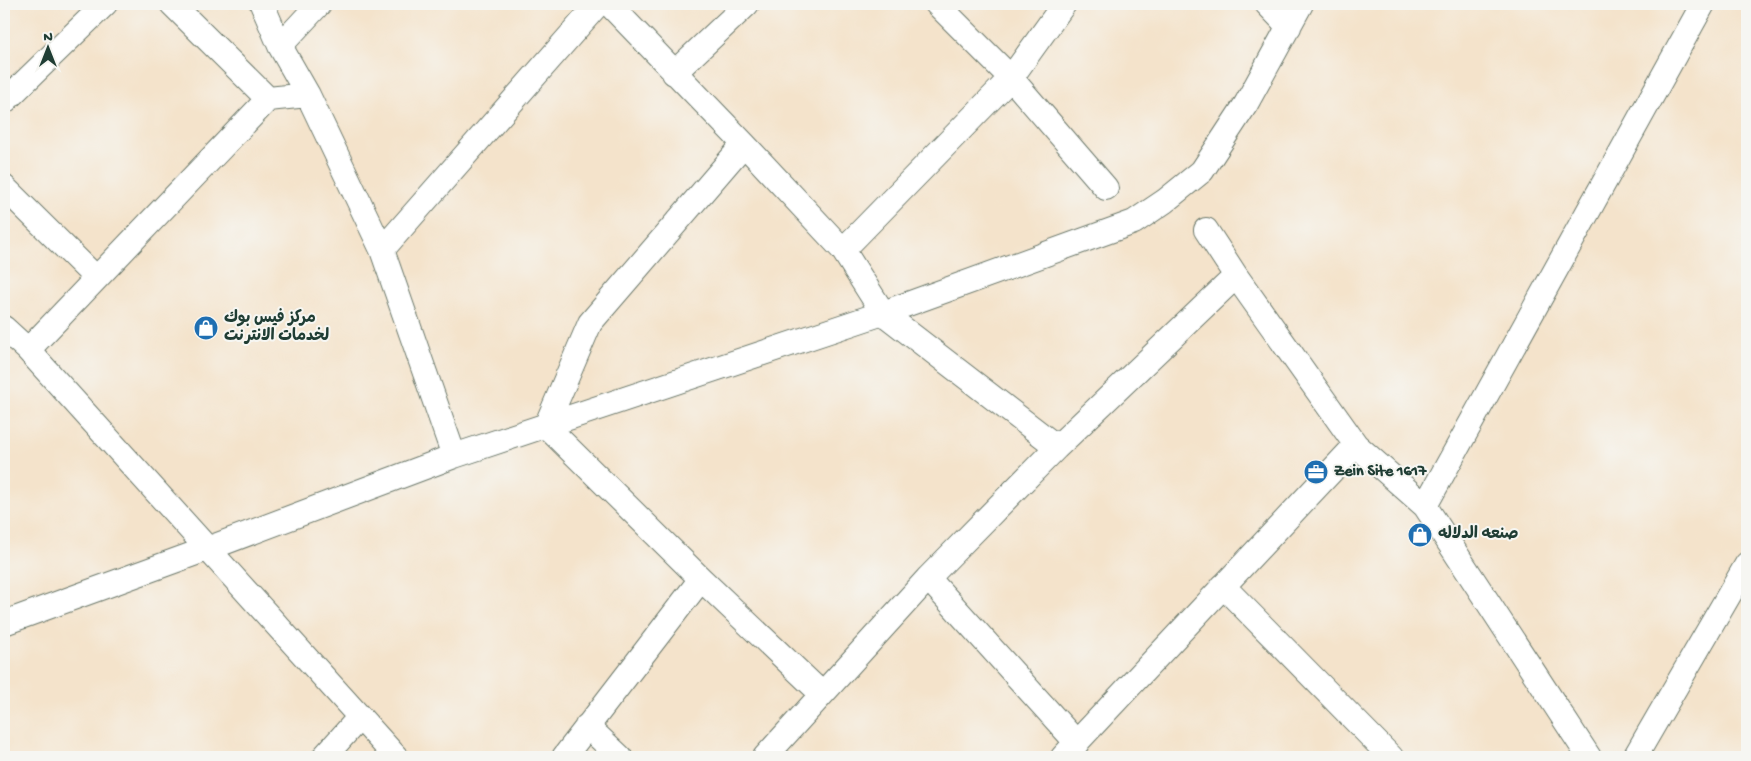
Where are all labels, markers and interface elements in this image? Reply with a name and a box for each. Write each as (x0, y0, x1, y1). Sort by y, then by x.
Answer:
north arrow (22, 22, 72, 72)
text: N (43, 29, 53, 46)
place label: مركز فيس بوك لخدمات الانترنت (224, 308, 330, 347)
shop icon: مركز فيس بوك لخدمات الانترنت (193, 315, 219, 341)
office icon: Zein Site 1617 (1303, 459, 1329, 485)
place label: Zein Site 1617 (1334, 463, 1427, 482)
shop icon: صنعه الدلاله (1407, 522, 1433, 548)
place label: صنعه الدلاله (1438, 525, 1519, 545)

